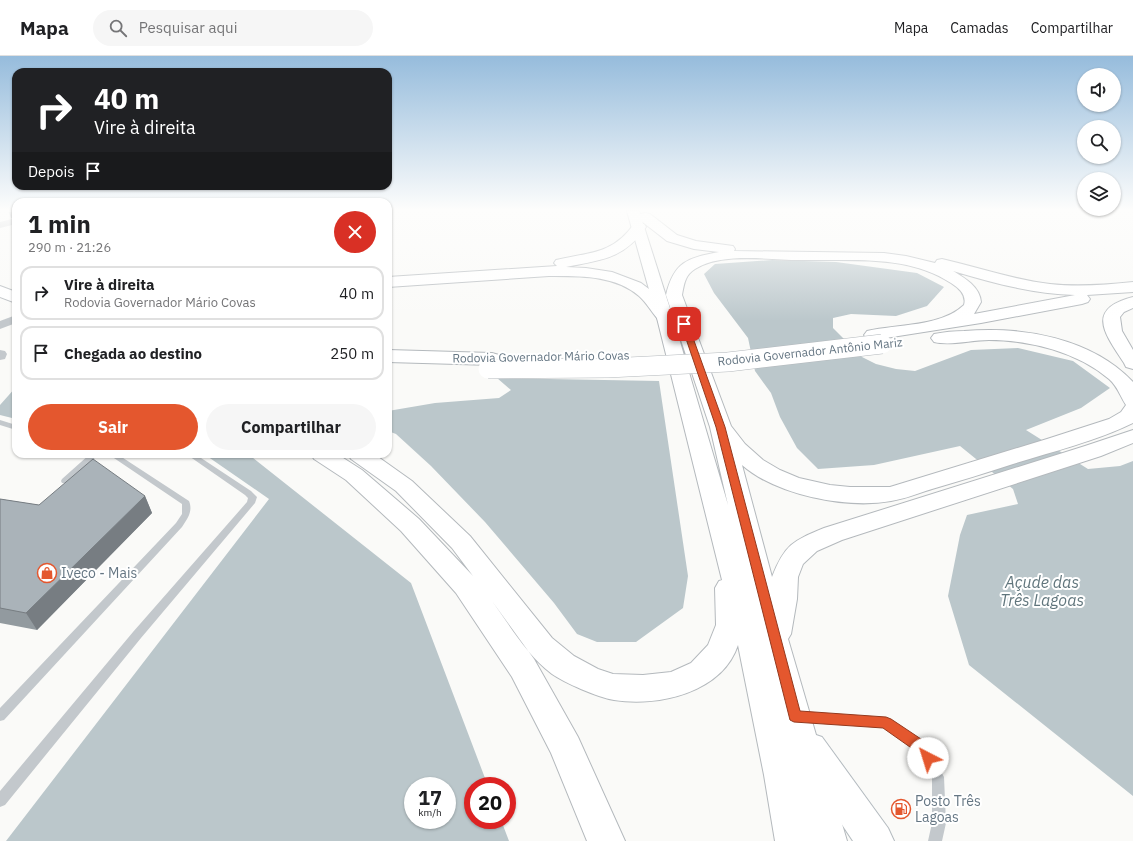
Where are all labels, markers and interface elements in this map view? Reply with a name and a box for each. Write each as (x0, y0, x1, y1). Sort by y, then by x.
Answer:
search box (93, 10, 373, 46)
text: Mapa (20, 16, 69, 40)
icon: search (107, 17, 129, 39)
text: Pesquisar aqui (139, 18, 237, 37)
text: Mapa (894, 19, 928, 37)
text: Camadas (950, 19, 1009, 37)
text: Compartilhar (1031, 19, 1113, 37)
map controls (1077, 68, 1121, 216)
button: sound (1077, 68, 1121, 112)
text: 40 m (94, 80, 159, 117)
icon: right (28, 84, 80, 136)
text: Vire à direita (94, 116, 196, 139)
button: search (1077, 120, 1121, 164)
icon: arrive (82, 160, 104, 182)
text: Depois (28, 162, 74, 181)
button: layers (1077, 172, 1121, 216)
text: 1 min (28, 208, 91, 240)
button: close (334, 211, 376, 253)
text: 290 m · 21:26 (28, 239, 111, 256)
text: Vire à direita (64, 275, 154, 294)
icon: right (30, 282, 52, 304)
text: 40 m (339, 284, 374, 303)
text: Rodovia Governador Mário Covas (64, 294, 256, 311)
pin (667, 307, 701, 341)
icon: arrive (673, 313, 695, 335)
street label: Rodovia Governador Antônio Mariz (717, 334, 904, 369)
icon: arrive (30, 342, 52, 364)
text: Chegada ao destino (64, 344, 202, 363)
text: 250 m (330, 344, 374, 363)
street label: Rodovia Governador Mário Covas (452, 347, 630, 366)
button: Sair (28, 404, 198, 450)
button: Compartilhar (206, 404, 376, 450)
shop icon: Iveco - Mais (36, 562, 58, 584)
place label: Iveco - Mais (61, 564, 137, 582)
water label: Açude das Três Lagoas (1000, 572, 1084, 610)
position arrow (907, 737, 949, 779)
speed limit sign: 20 (464, 777, 516, 829)
text: 17 (418, 784, 442, 811)
place label: Posto Três Lagoas (915, 792, 981, 826)
fuel station icon: Posto Três Lagoas (890, 798, 912, 820)
text: km/h (418, 806, 442, 819)

